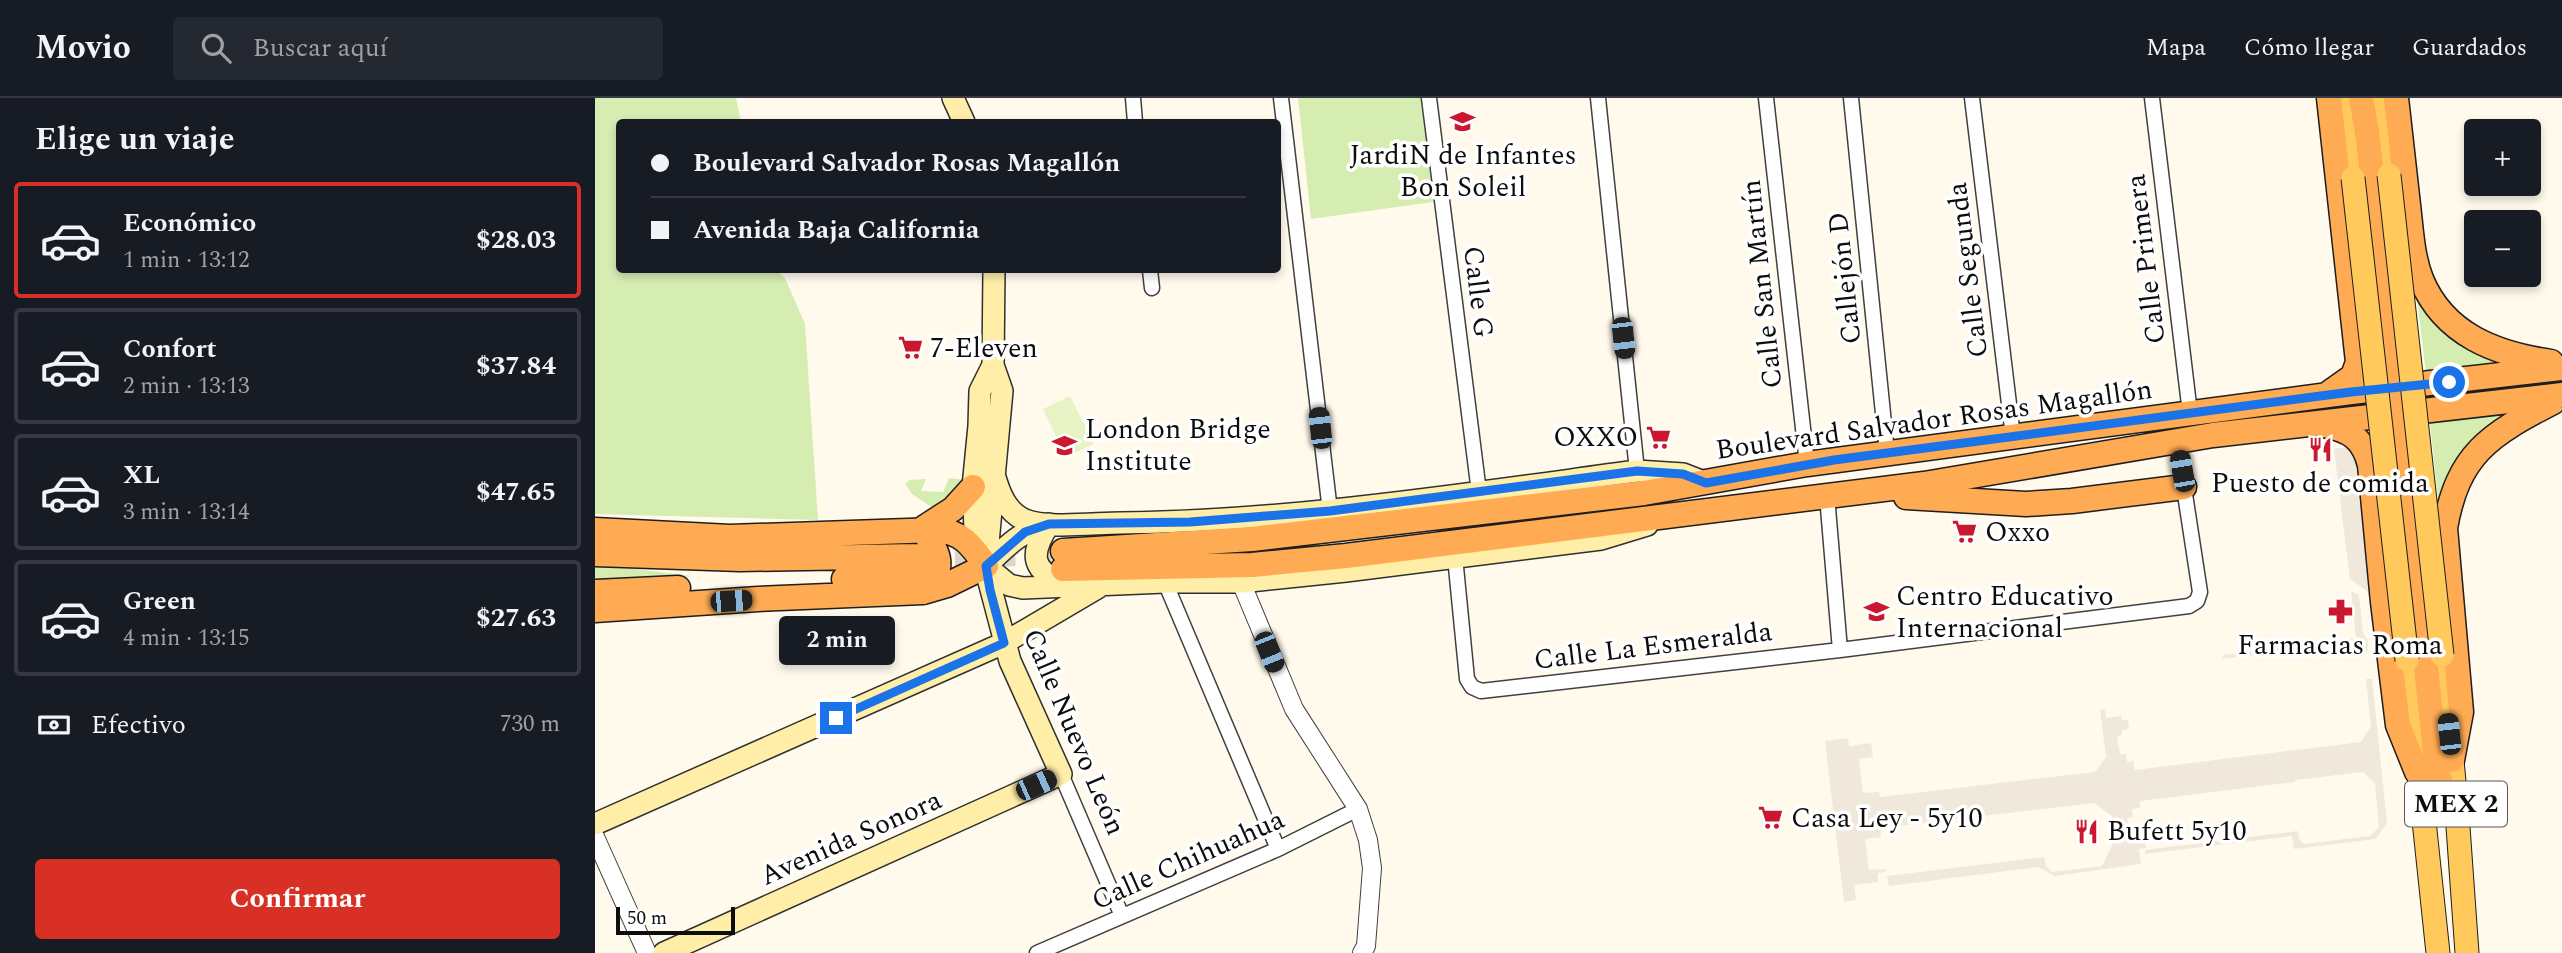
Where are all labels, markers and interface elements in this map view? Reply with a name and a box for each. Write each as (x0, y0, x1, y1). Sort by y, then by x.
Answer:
search box (173, 17, 663, 80)
text: Movio (35, 23, 131, 73)
text: Buscar aquí (253, 28, 388, 68)
icon: search (197, 29, 235, 67)
text: Mapa (2146, 30, 2206, 66)
text: Cómo llegar (2244, 30, 2374, 66)
text: Guardados (2412, 30, 2527, 66)
school or university icon: JardiN de Infantes Bon Soleil (1449, 107, 1477, 135)
text: Elige un viaje (35, 115, 235, 164)
map controls (2464, 119, 2541, 287)
button: + (2464, 119, 2541, 196)
place label: JardiN de Infantes Bon Soleil (1349, 134, 1577, 209)
text: Boulevard Salvador Rosas Magallón (693, 143, 1120, 183)
street label: Calle Primera (2114, 171, 2178, 347)
street label: Calle San Martín (1730, 177, 1794, 391)
street label: Calle Segunda (1936, 179, 2000, 360)
text: Económico (123, 203, 256, 243)
icon: car (39, 209, 102, 272)
text: Avenida Baja California (693, 210, 979, 250)
street label: Callejón D (1817, 210, 1873, 346)
button: − (2464, 210, 2541, 287)
text: $28.03 (476, 220, 556, 260)
text: 1 min · 13:12 (123, 243, 250, 278)
street label: Calle G (1451, 244, 1505, 340)
car (1611, 316, 1636, 360)
place label: 7-Eleven (930, 327, 1038, 370)
text: Confort (123, 329, 217, 369)
supermarket icon: 7-Eleven (896, 334, 924, 362)
icon: car (39, 335, 102, 398)
text: $37.84 (476, 346, 556, 386)
route start (2433, 366, 2465, 398)
street label: Boulevard Salvador Rosas Magallón (1713, 368, 2155, 472)
text: 2 min · 13:13 (123, 369, 250, 404)
car (1308, 406, 1333, 450)
place label: London Bridge Institute (1085, 408, 1271, 483)
place label: OXXO (1553, 416, 1638, 459)
supermarket icon: OXXO (1644, 423, 1672, 451)
school or university icon: London Bridge Institute (1051, 431, 1079, 459)
restaurant icon: Puesto de comida (2306, 435, 2334, 463)
car (2169, 448, 2196, 494)
text: XL (123, 455, 160, 495)
icon: car (39, 461, 102, 524)
place label: Puesto de comida (2211, 462, 2429, 505)
text: $47.65 (476, 472, 556, 512)
text: 3 min · 13:14 (123, 495, 250, 530)
place label: Oxxo (1985, 511, 2050, 554)
supermarket icon: Oxxo (1951, 518, 1979, 546)
place label: Centro Educativo Internacional (1896, 575, 2114, 650)
text: Green (123, 581, 196, 621)
icon: car (39, 587, 102, 650)
car (710, 589, 753, 613)
pharmacy icon: Farmacias Roma (2326, 597, 2354, 625)
text: $27.63 (476, 598, 556, 638)
school or university icon: Centro Educativo Internacional (1862, 598, 1890, 626)
street label: Calle La Esmeralda (1531, 610, 1775, 682)
callout: 2 min (778, 616, 894, 666)
text: 4 min · 13:15 (123, 621, 250, 656)
street label: Calle Nuevo León (1011, 622, 1137, 842)
text: 2 min (806, 623, 868, 658)
place label: Farmacias Roma (2237, 624, 2443, 667)
car (1252, 629, 1287, 675)
route end (820, 702, 852, 734)
text: Efectivo (91, 705, 186, 745)
icon: cash (35, 706, 73, 744)
text: 730 m (500, 707, 560, 742)
car (2437, 712, 2462, 756)
car (1013, 767, 1060, 803)
street label: Avenida Sonora (753, 779, 949, 897)
road number: MEX 2 (2405, 782, 2507, 826)
place label: Casa Ley - 5y10 (1791, 797, 1982, 840)
street label: Calle Chihuahua (1085, 798, 1292, 922)
supermarket icon: Casa Ley - 5y10 (1757, 804, 1785, 832)
place label: Bufett 5y10 (2107, 810, 2247, 853)
restaurant icon: Bufett 5y10 (2073, 817, 2101, 845)
button: Confirmar (35, 859, 560, 939)
scale bar (616, 904, 735, 936)
text: 50 m (627, 904, 667, 933)

